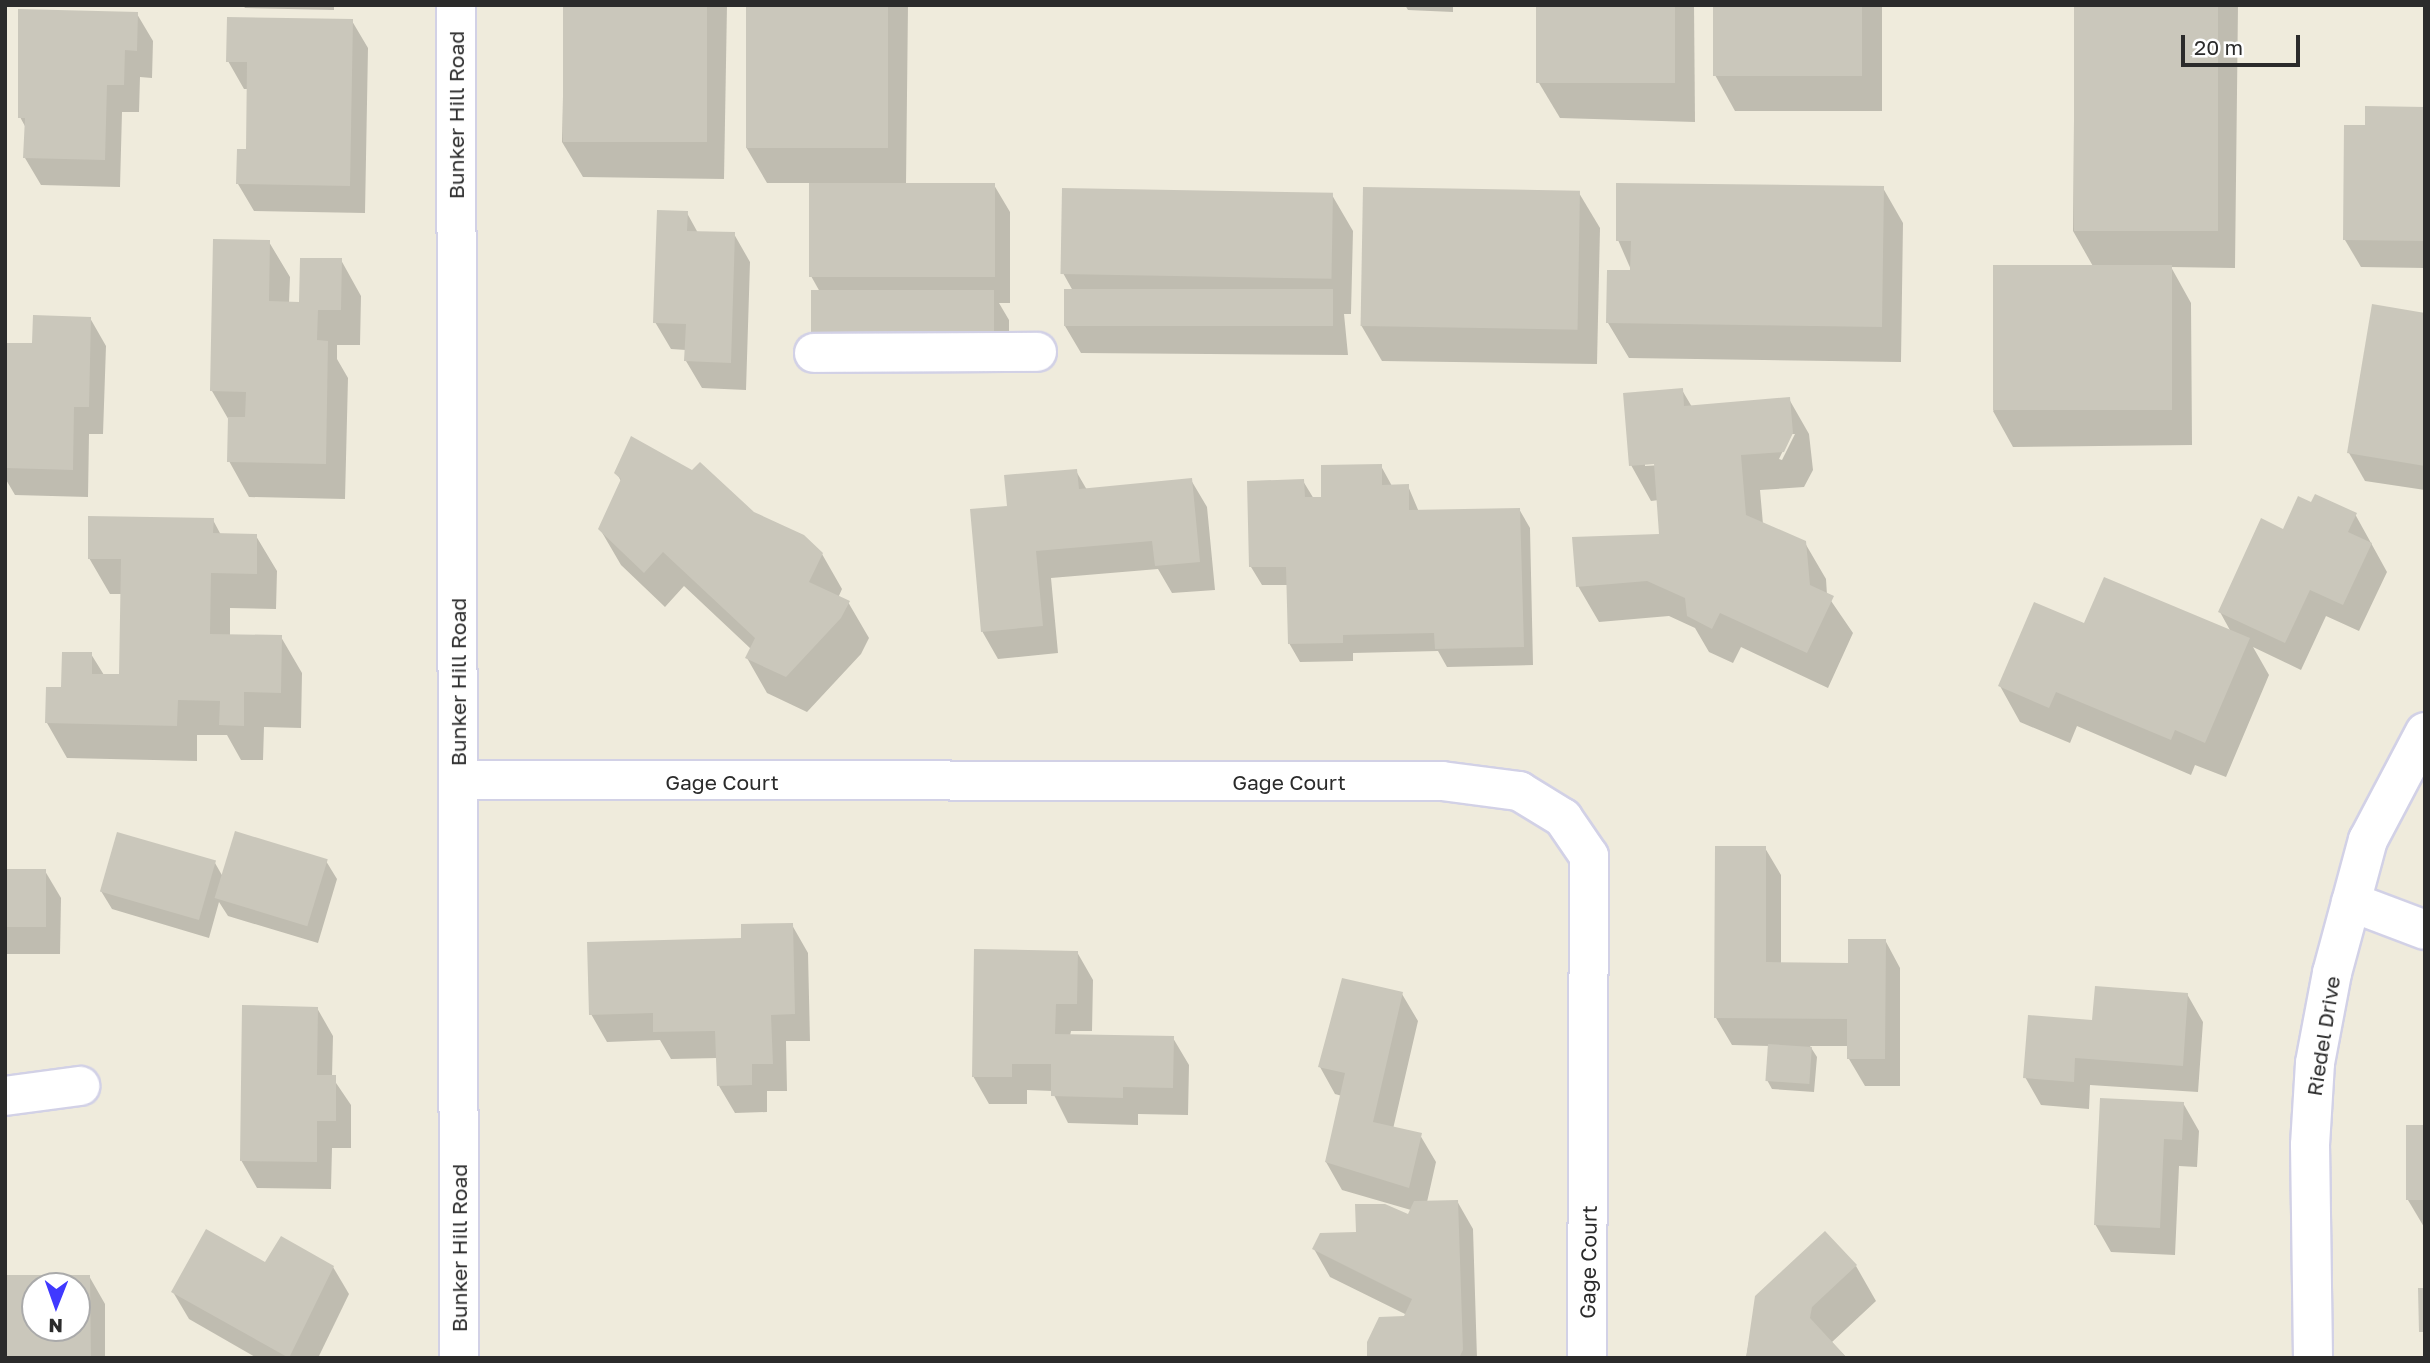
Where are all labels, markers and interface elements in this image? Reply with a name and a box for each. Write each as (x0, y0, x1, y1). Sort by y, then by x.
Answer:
scale bar (2185, 21, 2304, 65)
street label: Bunker Hill Road (443, 31, 469, 199)
text: 20 m (2194, 34, 2243, 60)
street label: Bunker Hill Road (445, 598, 471, 766)
street label: Gage Court (665, 769, 779, 795)
street label: Gage Court (1232, 769, 1346, 795)
street label: Riedel Drive (2301, 974, 2345, 1098)
street label: Bunker Hill Road (446, 1164, 472, 1332)
street label: Gage Court (1574, 1205, 1602, 1319)
north arrow (21, 1272, 91, 1342)
text: N (48, 1315, 63, 1338)

